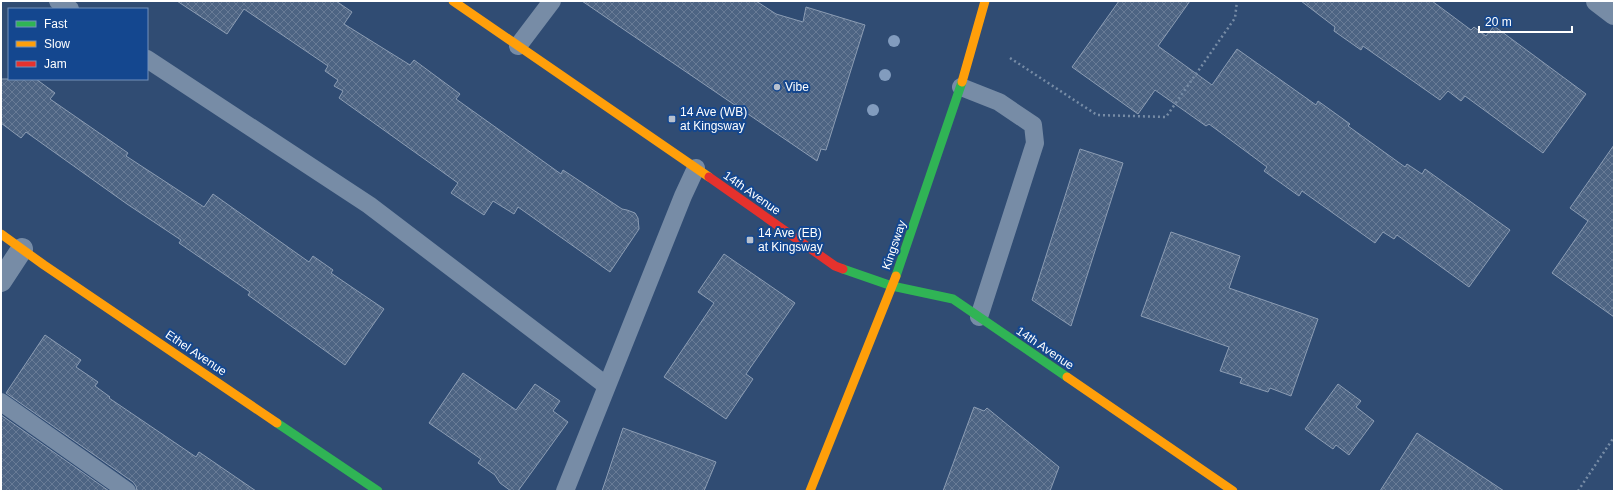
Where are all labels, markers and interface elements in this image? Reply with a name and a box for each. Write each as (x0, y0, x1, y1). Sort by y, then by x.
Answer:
legend (8, 8, 148, 80)
scale bar (1479, 8, 1572, 34)
text: 20 m (1485, 15, 1512, 29)
text: Fast (44, 17, 68, 31)
text: Slow (44, 37, 70, 51)
text: Jam (44, 57, 67, 71)
place label: Vibe (785, 80, 809, 94)
marker: Vibe (772, 82, 782, 92)
place label: 14 Ave (WB) at Kingsway (680, 105, 747, 133)
marker: 14 Ave (WB) at Kingsway (667, 114, 677, 124)
street label: 14th Avenue (721, 168, 784, 218)
street label: Kingsway (879, 218, 909, 272)
place label: 14 Ave (EB) at Kingsway (758, 226, 823, 254)
marker: 14 Ave (EB) at Kingsway (745, 235, 755, 245)
street label: 14th Avenue (1014, 324, 1077, 373)
street label: Ethel Avenue (163, 327, 229, 379)

